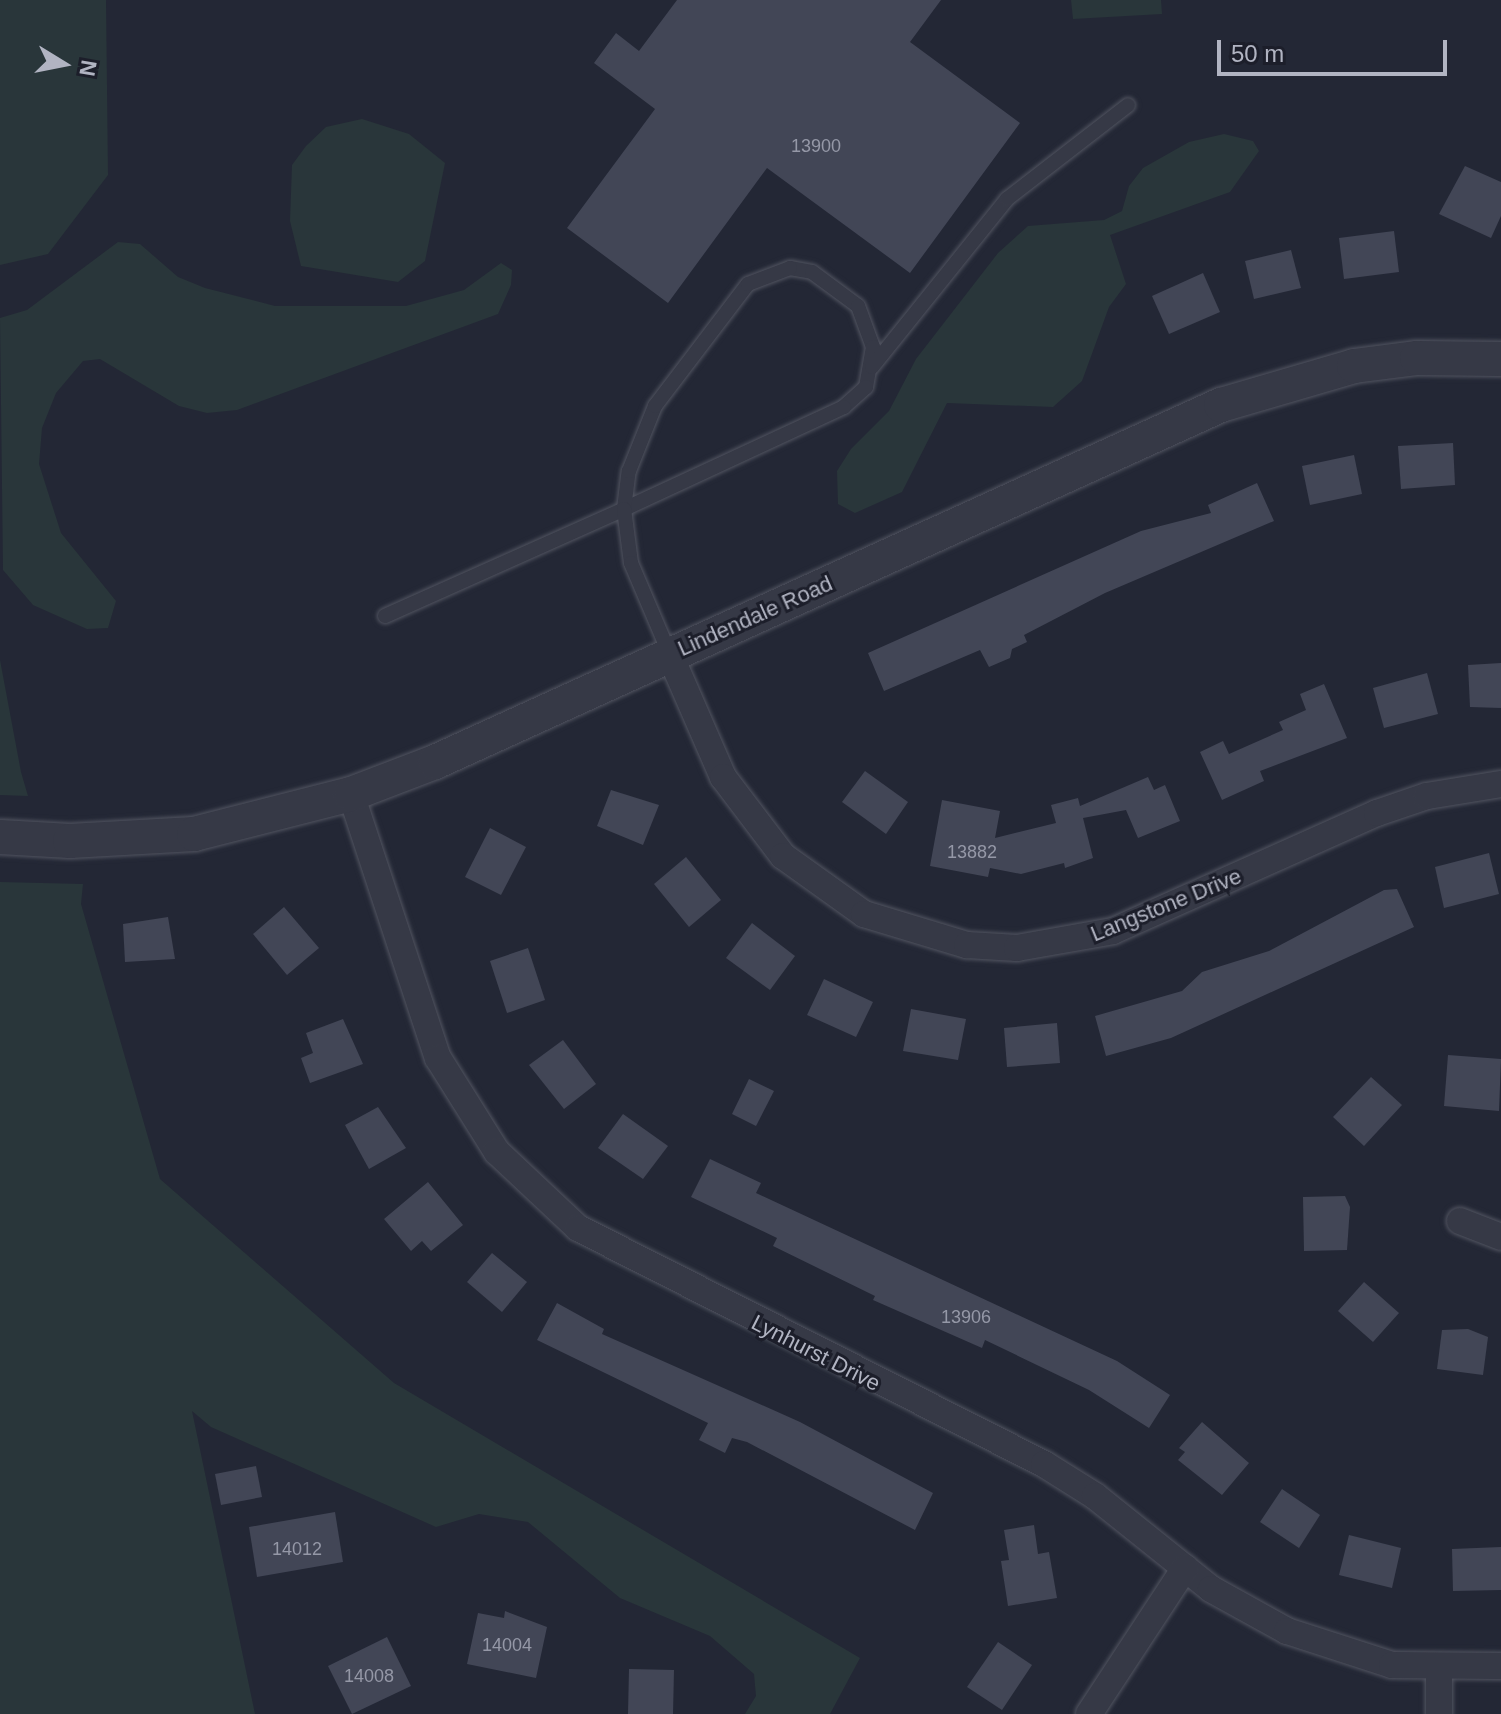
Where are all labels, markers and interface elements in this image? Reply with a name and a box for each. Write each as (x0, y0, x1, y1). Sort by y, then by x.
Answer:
north arrow (24, 24, 104, 104)
scale bar (1221, 24, 1451, 74)
text: 50 m (1231, 40, 1284, 67)
text: N (74, 58, 102, 78)
house number: 13900 (791, 135, 841, 157)
street label: Lindendale Road (674, 570, 836, 662)
house number: 13882 (947, 841, 997, 863)
street label: Langstone Drive (1087, 863, 1245, 947)
house number: 13906 (941, 1306, 991, 1328)
street label: Lynhurst Drive (747, 1309, 885, 1397)
house number: 14012 (272, 1538, 322, 1560)
house number: 14004 (482, 1634, 532, 1656)
house number: 14008 (344, 1665, 394, 1687)

